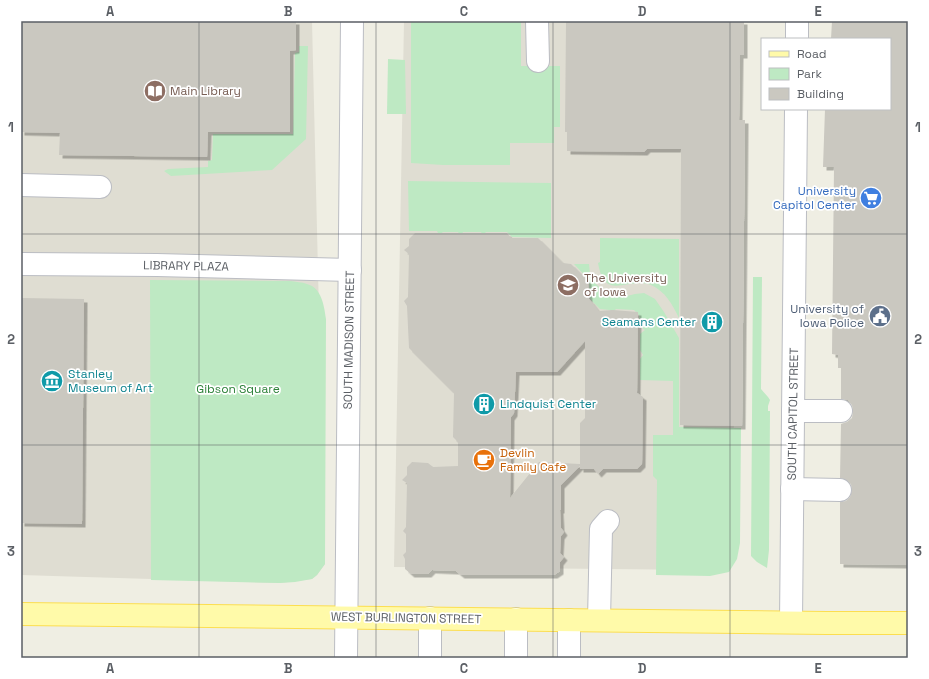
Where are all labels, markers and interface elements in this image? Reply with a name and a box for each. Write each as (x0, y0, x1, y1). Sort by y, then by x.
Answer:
text: A (106, 3, 115, 20)
text: B (284, 3, 293, 20)
text: C (460, 3, 468, 20)
text: D (638, 3, 647, 20)
text: E (814, 3, 822, 20)
legend (761, 38, 891, 110)
text: Road (797, 46, 826, 62)
text: Park (797, 66, 822, 82)
library icon: Main Library (142, 78, 168, 104)
place label: Main Library (170, 83, 241, 99)
text: Building (797, 86, 844, 102)
text: 1 (8, 119, 14, 136)
text: 1 (915, 119, 921, 136)
place label: University Capitol Center (773, 183, 856, 213)
supermarket icon: University Capitol Center (858, 185, 884, 211)
street label: LIBRARY PLAZA (143, 257, 230, 275)
street label: SOUTH MADISON STREET (340, 270, 358, 410)
place label: The University of Iowa (584, 270, 667, 300)
school or university icon: The University of Iowa (555, 272, 581, 298)
place label: University of Iowa Police (790, 301, 864, 331)
public building icon: University of Iowa Police (867, 303, 893, 329)
building icon: Seamans Center (699, 309, 725, 335)
place label: Seamans Center (602, 314, 696, 330)
text: 2 (7, 331, 15, 348)
text: 2 (914, 331, 922, 348)
street label: SOUTH CAPITOL STREET (784, 347, 802, 481)
place label: Stanley Museum of Art (68, 366, 153, 396)
museum icon: Stanley Museum of Art (39, 368, 65, 394)
park label: Gibson Square (196, 381, 280, 397)
building icon: Lindquist Center (471, 391, 497, 417)
place label: Lindquist Center (500, 396, 597, 412)
place label: Devlin Family Cafe (500, 445, 566, 475)
cafe icon: Devlin Family Cafe (471, 447, 497, 473)
text: 3 (7, 543, 15, 560)
text: 3 (914, 543, 922, 560)
street label: WEST BURLINGTON STREET (331, 609, 481, 627)
text: A (106, 660, 115, 677)
text: B (284, 660, 293, 677)
text: C (460, 660, 468, 677)
text: D (638, 660, 647, 677)
text: E (814, 660, 822, 677)

